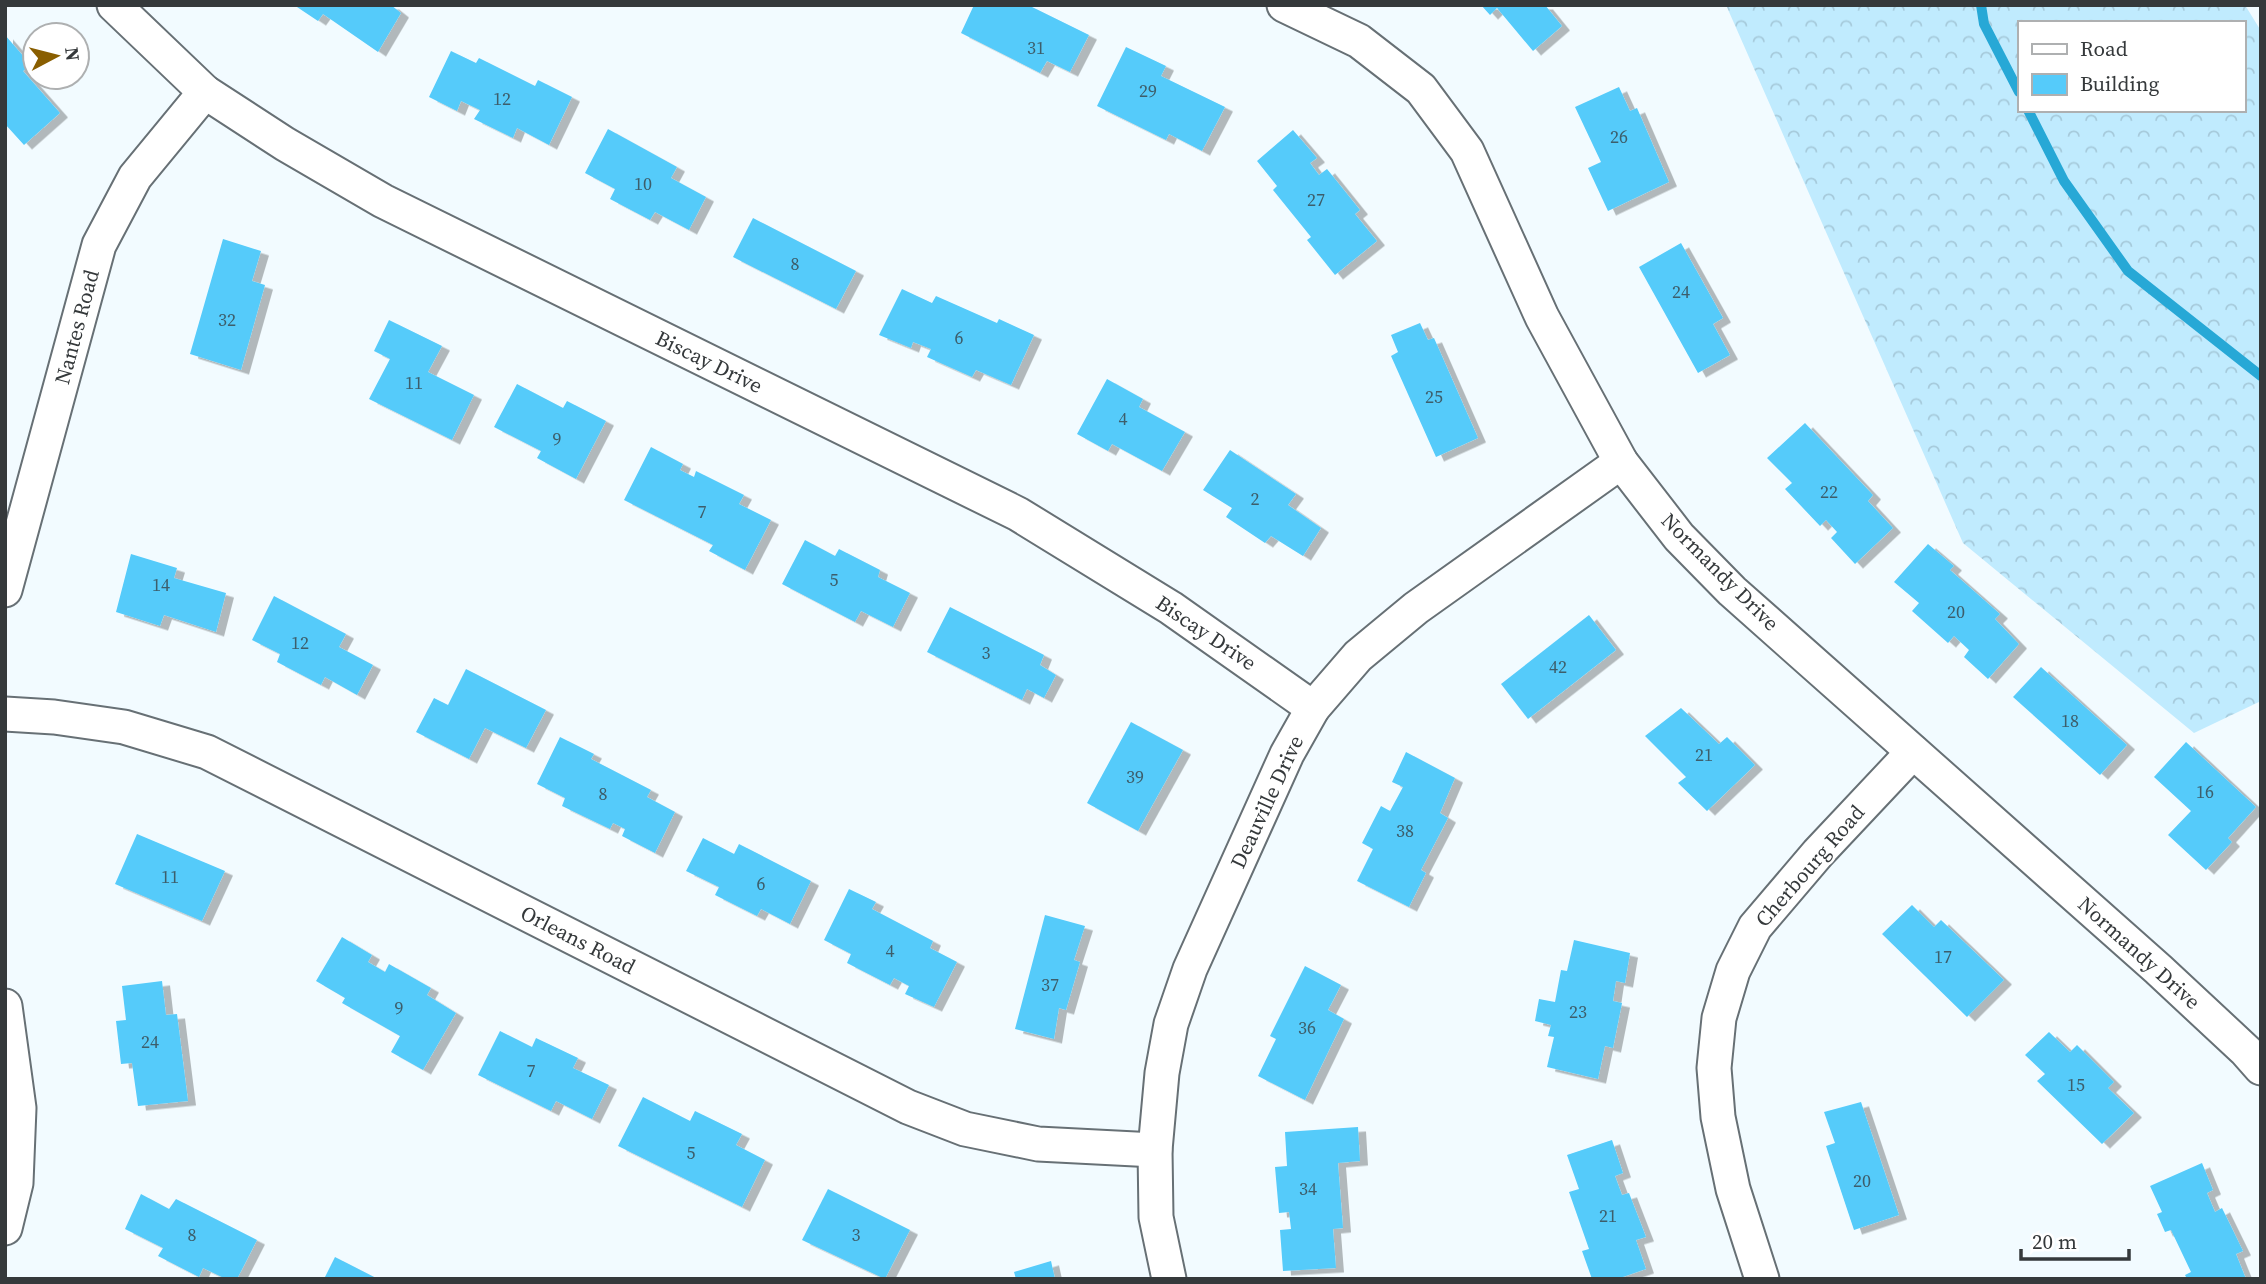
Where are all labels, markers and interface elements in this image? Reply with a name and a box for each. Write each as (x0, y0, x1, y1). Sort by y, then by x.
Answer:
north arrow (21, 21, 91, 91)
legend (2018, 21, 2245, 112)
text: Road (2080, 34, 2128, 63)
house number: 31 (1027, 35, 1045, 60)
text: N (59, 45, 87, 63)
text: Building (2080, 69, 2159, 98)
house number: 29 (1139, 78, 1157, 103)
house number: 12 (493, 86, 511, 111)
house number: 26 (1610, 124, 1628, 149)
house number: 10 (634, 171, 652, 196)
house number: 27 (1307, 187, 1325, 212)
house number: 8 (791, 251, 800, 276)
street label: Nantes Road (47, 266, 106, 387)
house number: 24 (1672, 279, 1690, 304)
house number: 32 (218, 307, 236, 332)
street label: Biscay Drive (651, 323, 768, 400)
house number: 6 (955, 325, 964, 350)
house number: 11 (405, 370, 423, 395)
house number: 25 (1425, 384, 1443, 409)
house number: 4 (1119, 406, 1128, 431)
house number: 9 (553, 426, 562, 451)
house number: 22 (1820, 479, 1838, 504)
house number: 2 (1251, 486, 1260, 511)
house number: 7 (698, 499, 707, 524)
street label: Normandy Drive (1655, 506, 1786, 637)
house number: 5 (830, 567, 839, 592)
house number: 14 (152, 572, 170, 597)
street label: Biscay Drive (1150, 588, 1262, 677)
house number: 20 (1947, 599, 1965, 624)
house number: 12 (291, 630, 309, 655)
house number: 3 (982, 640, 991, 665)
house number: 42 (1549, 654, 1567, 679)
house number: 18 (2061, 708, 2079, 733)
street label: Deauville Drive (1223, 731, 1310, 873)
house number: 21 (1695, 742, 1713, 767)
house number: 39 (1126, 764, 1144, 789)
house number: 16 (2196, 779, 2214, 804)
house number: 8 (599, 781, 608, 806)
street label: Cherbourg Road (1749, 798, 1871, 933)
house number: 38 (1396, 818, 1414, 843)
house number: 11 (161, 864, 179, 889)
house number: 6 (757, 871, 766, 896)
street label: Normandy Drive (2072, 890, 2207, 1016)
street label: Orleans Road (516, 898, 641, 981)
house number: 4 (886, 938, 895, 963)
house number: 17 (1934, 944, 1952, 969)
house number: 37 (1041, 972, 1059, 997)
house number: 9 (395, 995, 404, 1020)
house number: 23 (1569, 999, 1587, 1024)
house number: 36 (1298, 1015, 1316, 1040)
house number: 24 (141, 1029, 159, 1054)
house number: 7 (527, 1058, 536, 1083)
house number: 15 (2067, 1072, 2085, 1097)
house number: 5 (687, 1140, 696, 1165)
house number: 20 (1853, 1168, 1871, 1193)
house number: 34 (1299, 1176, 1317, 1201)
house number: 21 (1599, 1203, 1617, 1228)
scale bar (2021, 1218, 2130, 1262)
house number: 8 (188, 1222, 197, 1247)
house number: 3 (852, 1222, 861, 1247)
text: 20 m (2032, 1227, 2077, 1256)

